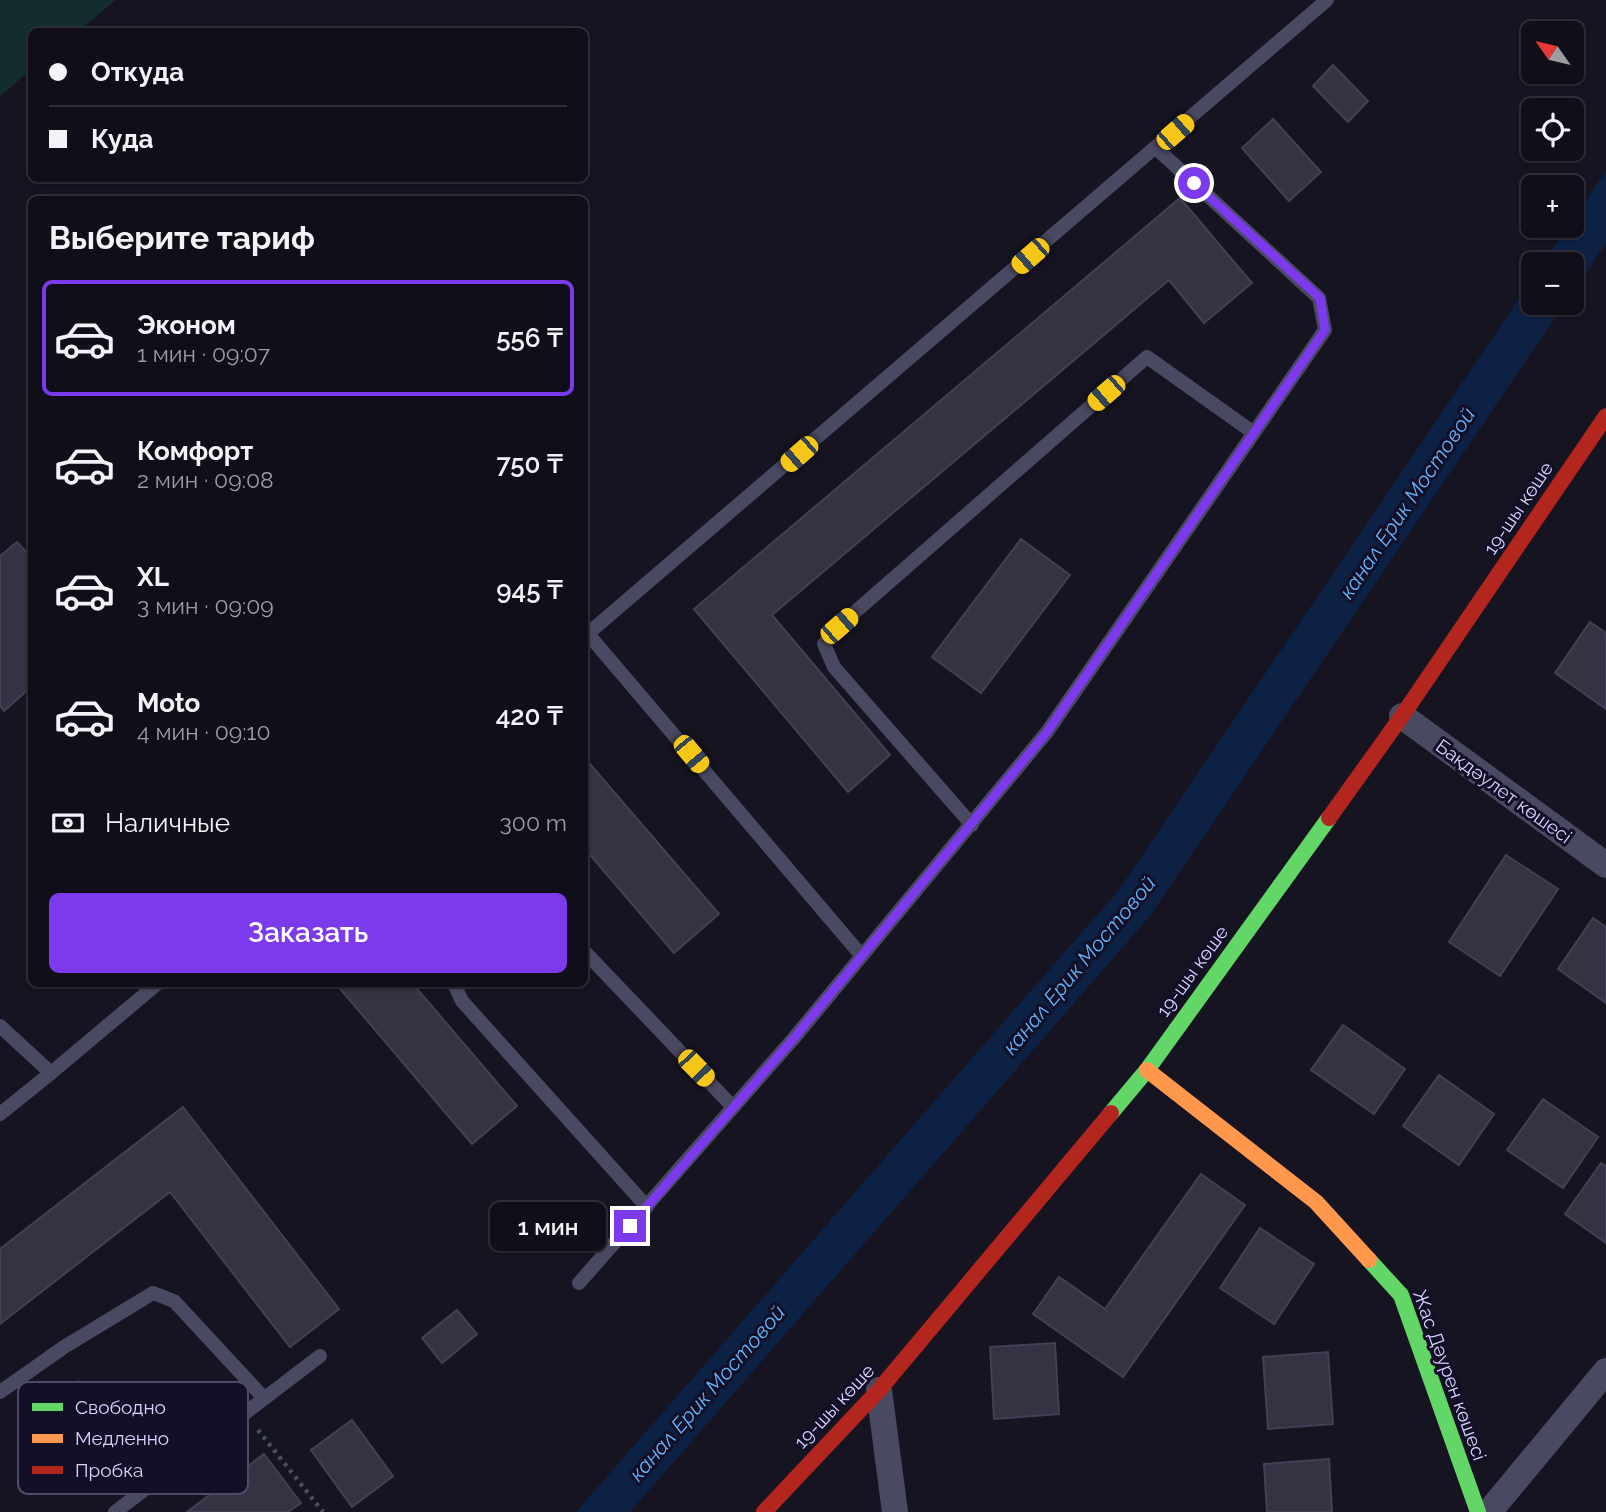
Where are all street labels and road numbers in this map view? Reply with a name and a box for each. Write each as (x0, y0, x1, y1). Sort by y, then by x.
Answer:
street label: 19-шы көше (1479, 457, 1557, 559)
street label: Бақдәулет көшесi (1432, 734, 1576, 848)
street label: 19-шы көше (1152, 921, 1232, 1021)
street label: Жас Дәурен көшесі (1409, 1287, 1491, 1463)
street label: 19-шы көше (789, 1359, 879, 1453)

